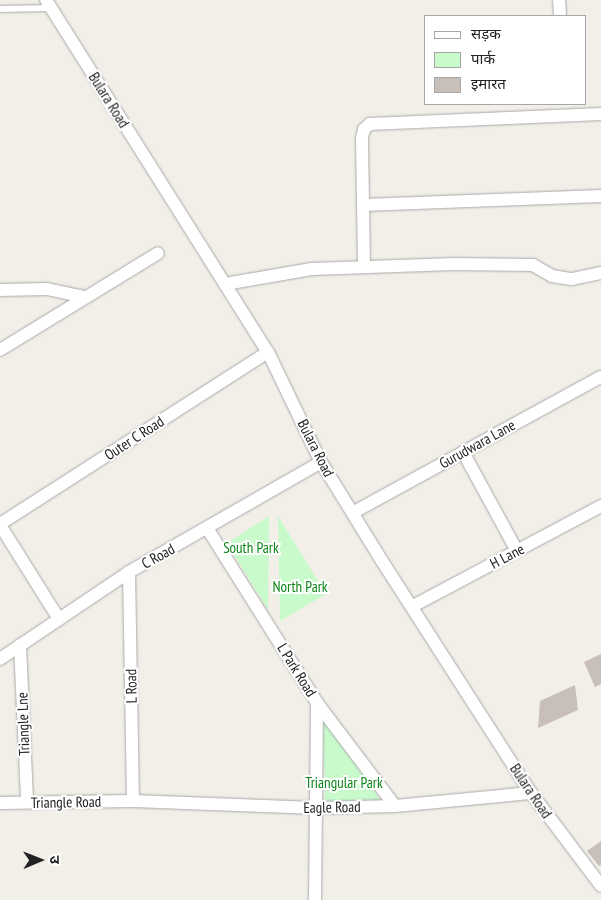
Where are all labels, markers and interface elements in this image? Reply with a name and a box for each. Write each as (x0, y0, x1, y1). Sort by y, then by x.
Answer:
legend (424, 15, 586, 105)
text: सड़क (471, 24, 501, 43)
text: पार्क (471, 49, 495, 68)
street label: Bulara Road (85, 69, 133, 131)
text: इमारत (471, 74, 506, 93)
street label: Outer C Road (101, 412, 167, 464)
street label: Bulara Road (294, 416, 338, 480)
street label: Gurudwara Lane (436, 416, 518, 472)
street label: C Road (138, 539, 178, 573)
park label: South Park (223, 539, 279, 557)
street label: H Lane (487, 540, 527, 572)
park label: North Park (272, 578, 328, 596)
street label: L Park Road (273, 640, 321, 700)
street label: L Road (122, 668, 140, 704)
street label: Triangle Lne (13, 692, 33, 756)
street label: Bulara Road (506, 760, 556, 822)
park label: Triangular Park (305, 774, 383, 792)
street label: Triangle Road (31, 792, 101, 812)
street label: Eagle Road (303, 798, 361, 816)
north arrow (15, 835, 65, 885)
text: उ (46, 855, 64, 864)

